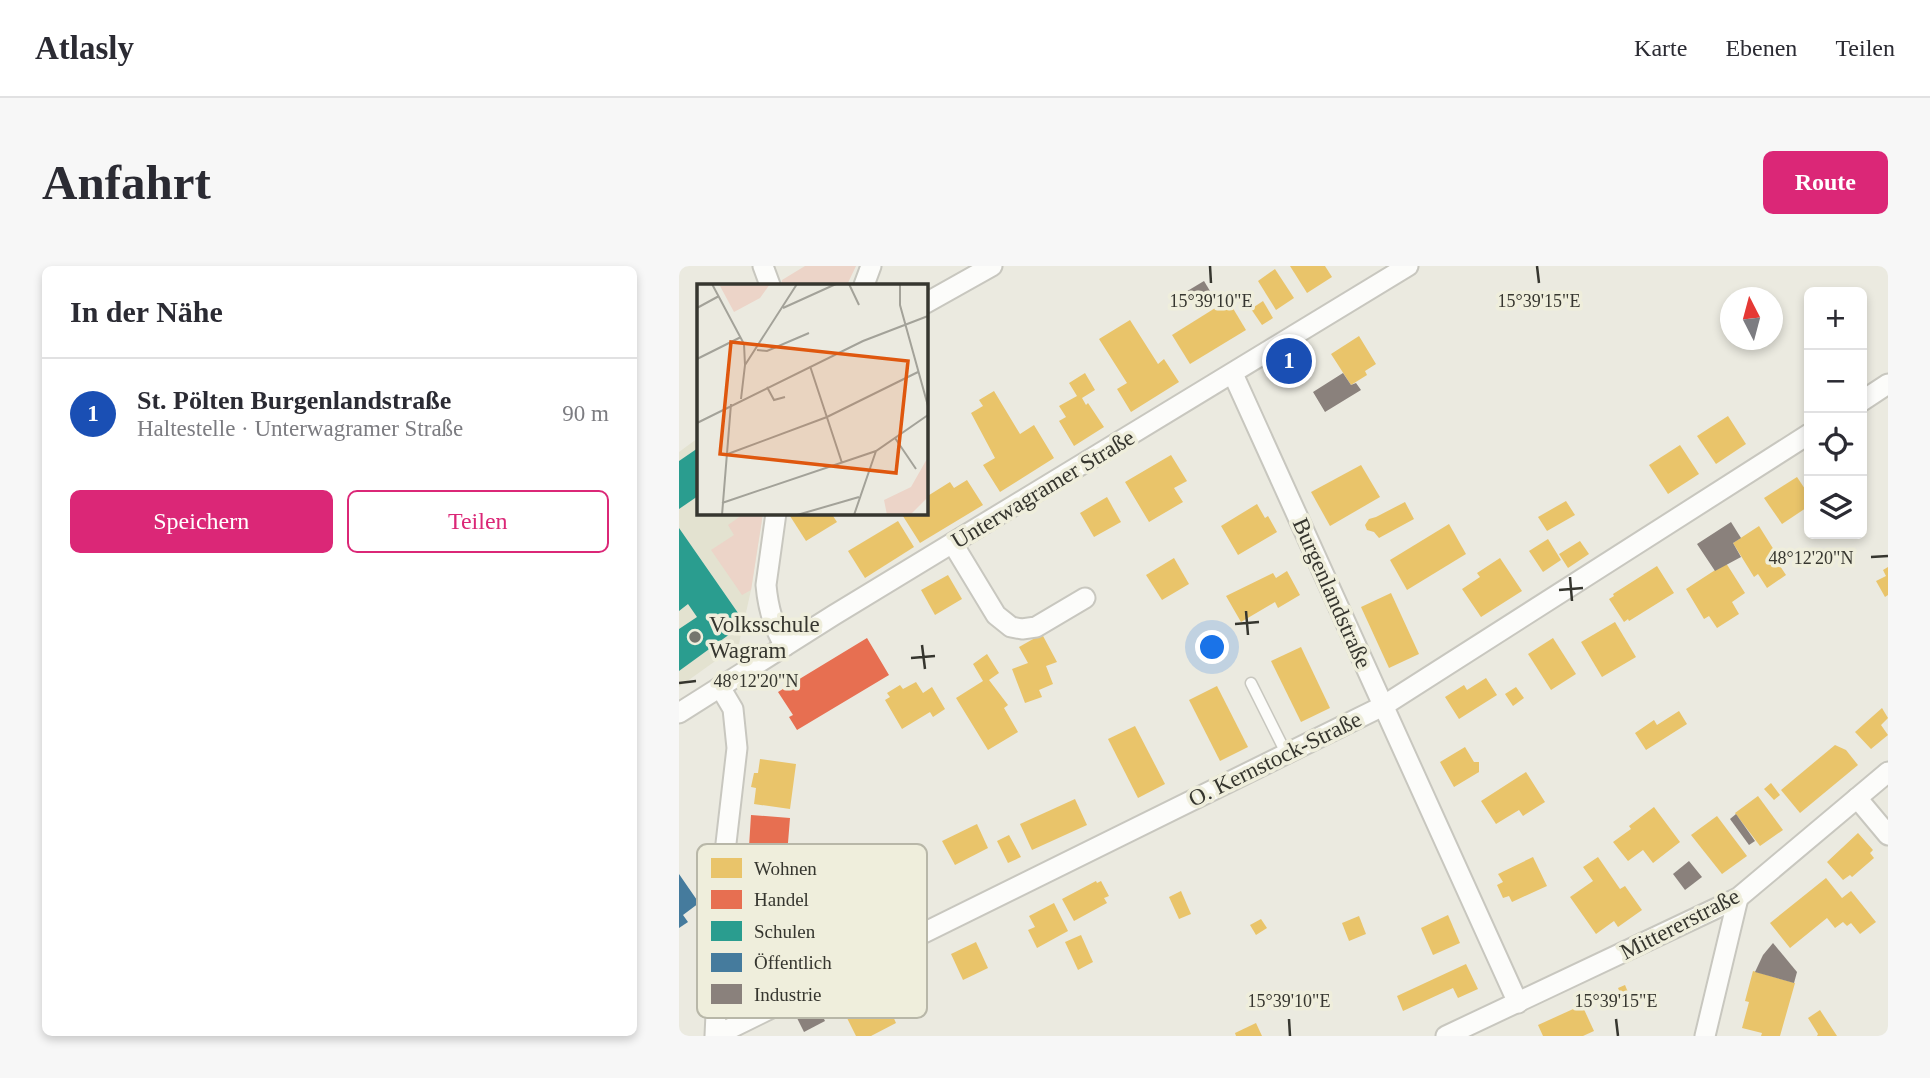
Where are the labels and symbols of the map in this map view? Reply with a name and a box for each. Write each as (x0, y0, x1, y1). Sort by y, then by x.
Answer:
inset map (697, 284, 927, 514)
north arrow (1720, 287, 1783, 350)
text: 15°39'10"E (1170, 291, 1252, 311)
text: 15°39'15"E (1498, 291, 1580, 311)
pin: 1 (1266, 335, 1312, 387)
street label: Unterwagramer Straße (947, 425, 1139, 553)
street label: Burgenlandstraße (1288, 514, 1376, 672)
text: 48°12'20"N (1769, 548, 1853, 568)
place label: Volksschule Wagram (709, 612, 820, 663)
marker: Volksschule Wagram (687, 629, 703, 645)
your location (1195, 630, 1229, 664)
text: 48°12'20"N (714, 671, 798, 691)
street label: O. Kernstock-Straße (1185, 706, 1365, 812)
legend (697, 844, 927, 1018)
text: Wohnen (754, 858, 817, 879)
street label: Mittererstraße (1616, 883, 1744, 965)
text: Handel (754, 889, 809, 910)
text: Schulen (754, 921, 816, 942)
text: Öffentlich (754, 952, 832, 973)
text: Industrie (754, 984, 822, 1005)
text: 15°39'10"E (1248, 991, 1330, 1011)
text: 15°39'15"E (1575, 991, 1657, 1011)

